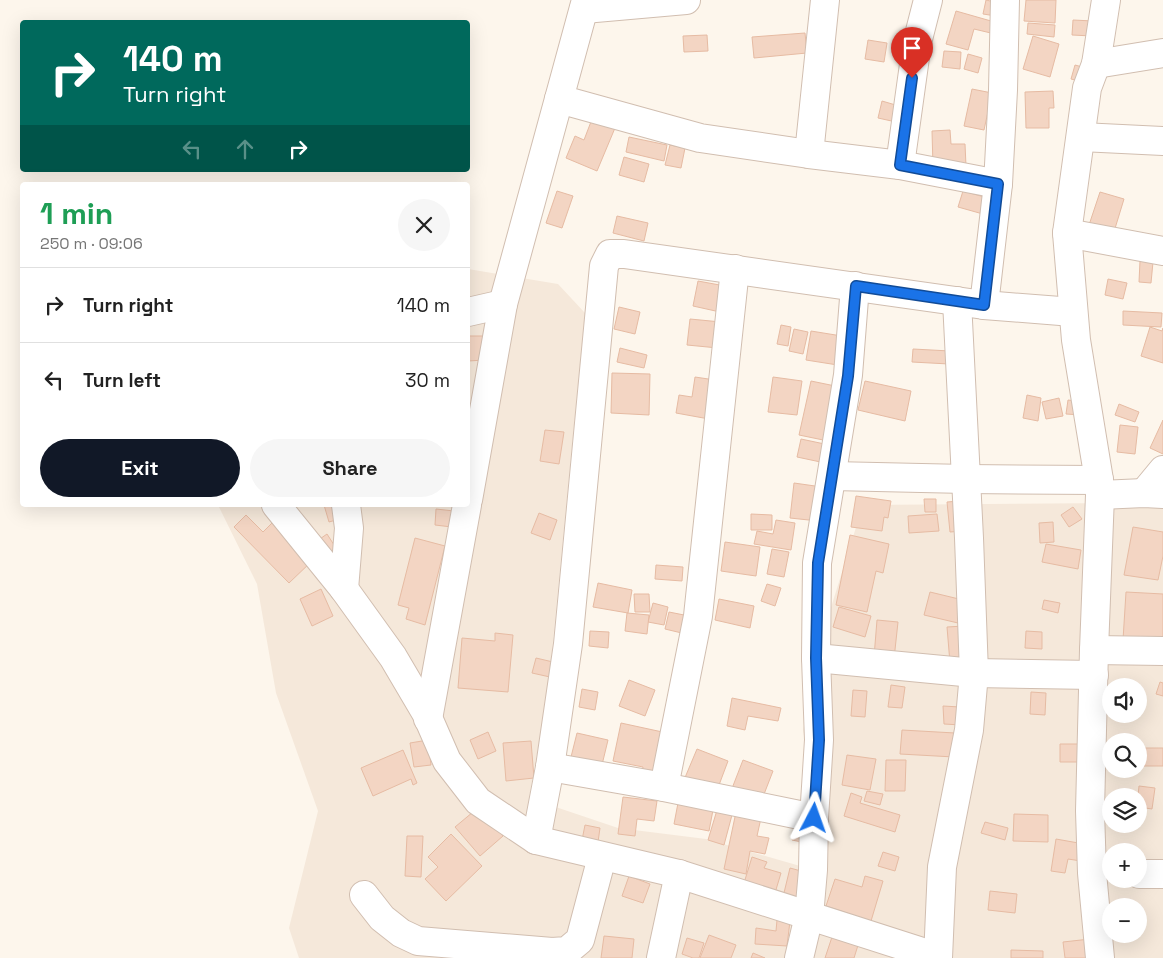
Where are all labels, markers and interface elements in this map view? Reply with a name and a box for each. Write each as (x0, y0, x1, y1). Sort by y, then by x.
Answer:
pin (891, 27, 933, 78)
icon: arrive (898, 34, 926, 62)
text: 140 m (123, 37, 223, 81)
icon: right (40, 40, 105, 105)
text: Turn right (123, 80, 226, 108)
icon: left (178, 135, 206, 163)
icon: ahead (231, 135, 259, 163)
icon: right (284, 135, 312, 163)
text: 1 min (40, 194, 113, 233)
button: close (398, 199, 450, 251)
text: 250 m · 09:06 (40, 233, 143, 254)
icon: right (40, 291, 68, 319)
text: Turn right (83, 293, 173, 318)
text: 140 m (397, 293, 450, 318)
icon: left (40, 366, 68, 394)
text: Turn left (83, 368, 161, 393)
text: 30 m (405, 368, 450, 393)
button: Exit (40, 439, 240, 497)
button: Share (250, 439, 450, 497)
map controls (1102, 678, 1147, 943)
button: sound (1102, 678, 1147, 723)
button: search (1102, 733, 1147, 778)
button: layers (1102, 788, 1147, 833)
position arrow (787, 791, 839, 843)
button: + (1102, 843, 1147, 888)
button: − (1102, 898, 1147, 943)

